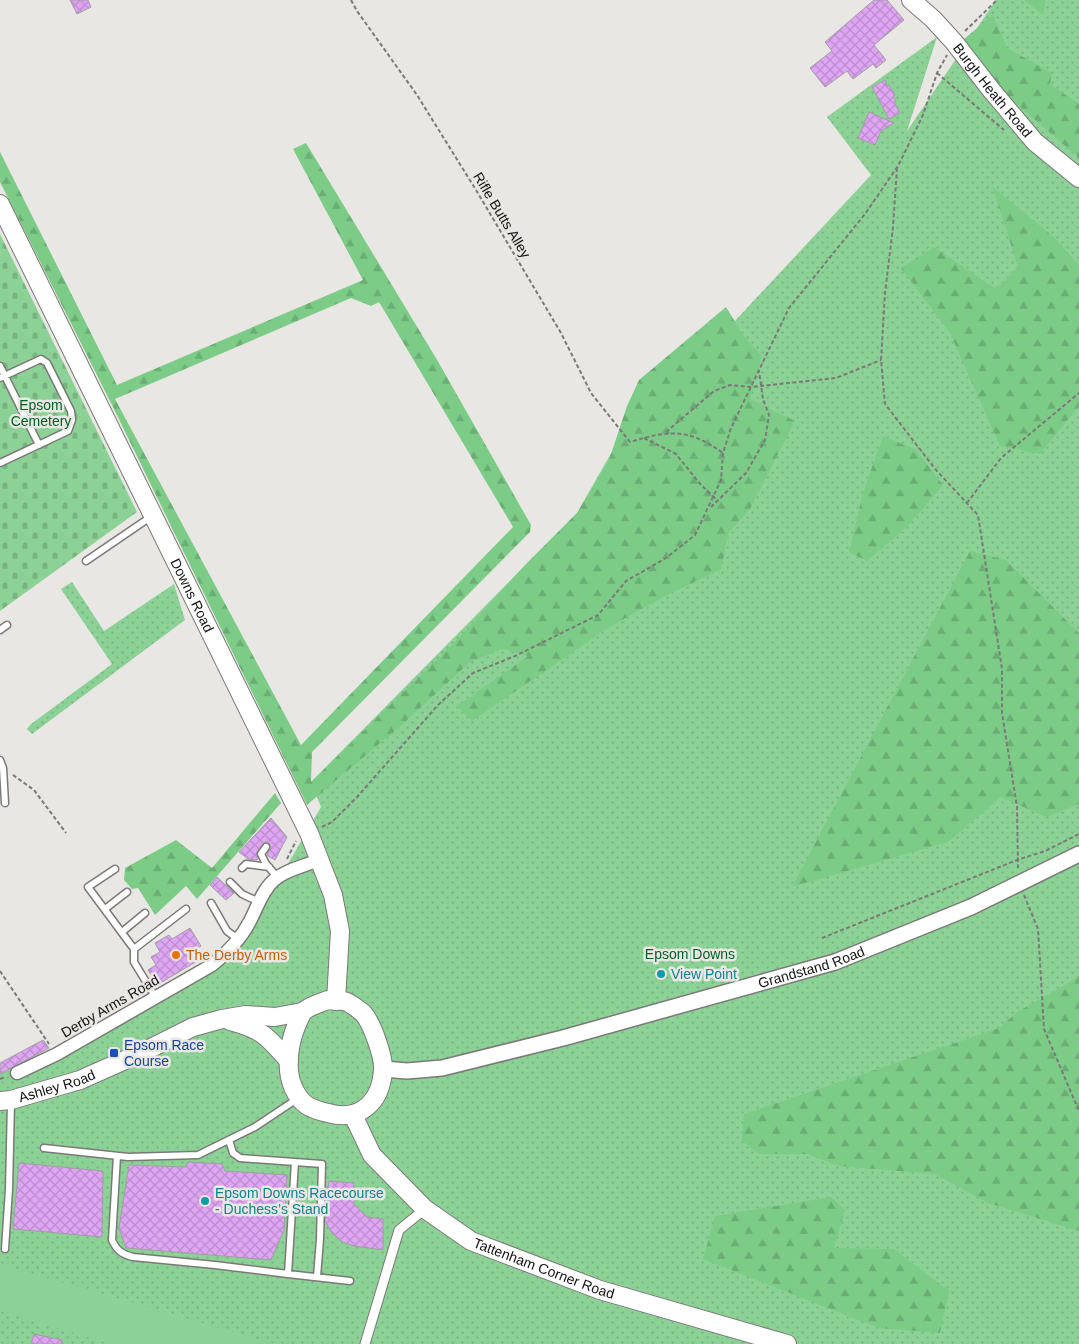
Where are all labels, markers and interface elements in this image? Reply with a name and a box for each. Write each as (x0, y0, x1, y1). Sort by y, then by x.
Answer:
street label: Burgh Heath Road (950, 40, 1035, 140)
street label: Rifle Butts Alley (470, 169, 534, 261)
park label: Epsom Cemetery (11, 397, 71, 429)
street label: Downs Road (167, 556, 217, 635)
street label: Grandstand Road (756, 943, 867, 991)
park label: Epsom Downs (645, 946, 735, 962)
place label: The Derby Arms (186, 947, 287, 963)
marker: The Derby Arms (170, 949, 182, 961)
place label: View Point (671, 966, 737, 982)
marker: View Point (655, 968, 667, 980)
street label: Derby Arms Road (58, 971, 162, 1041)
place label: Epsom Race Course (124, 1037, 204, 1069)
marker: Epsom Race Course (108, 1047, 120, 1059)
street label: Ashley Road (17, 1066, 98, 1105)
place label: Epsom Downs Racecourse - Duchess’s Stand (215, 1185, 384, 1217)
marker: Epsom Downs Racecourse - Duchess’s Stand (199, 1195, 211, 1207)
street label: Tattenham Corner Road (471, 1235, 616, 1302)

